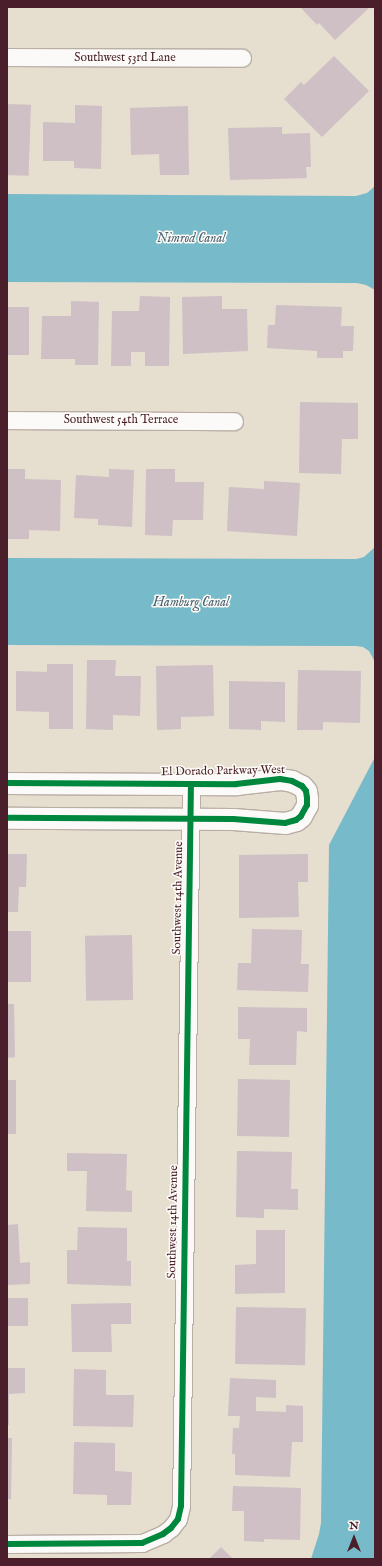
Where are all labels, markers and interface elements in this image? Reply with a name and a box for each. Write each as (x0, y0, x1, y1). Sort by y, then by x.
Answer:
street label: Southwest 53rd Lane (74, 51, 176, 65)
water label: Nimrod Canal (157, 231, 225, 247)
street label: Southwest 54th Terrace (64, 413, 178, 427)
water label: Hamburg Canal (153, 595, 229, 611)
street label: El Dorado Parkway West (161, 763, 285, 779)
street label: Southwest 14th Avenue (170, 841, 186, 955)
street label: Southwest 14th Avenue (165, 1165, 181, 1279)
north arrow (334, 1518, 374, 1558)
text: N (349, 1519, 359, 1533)

